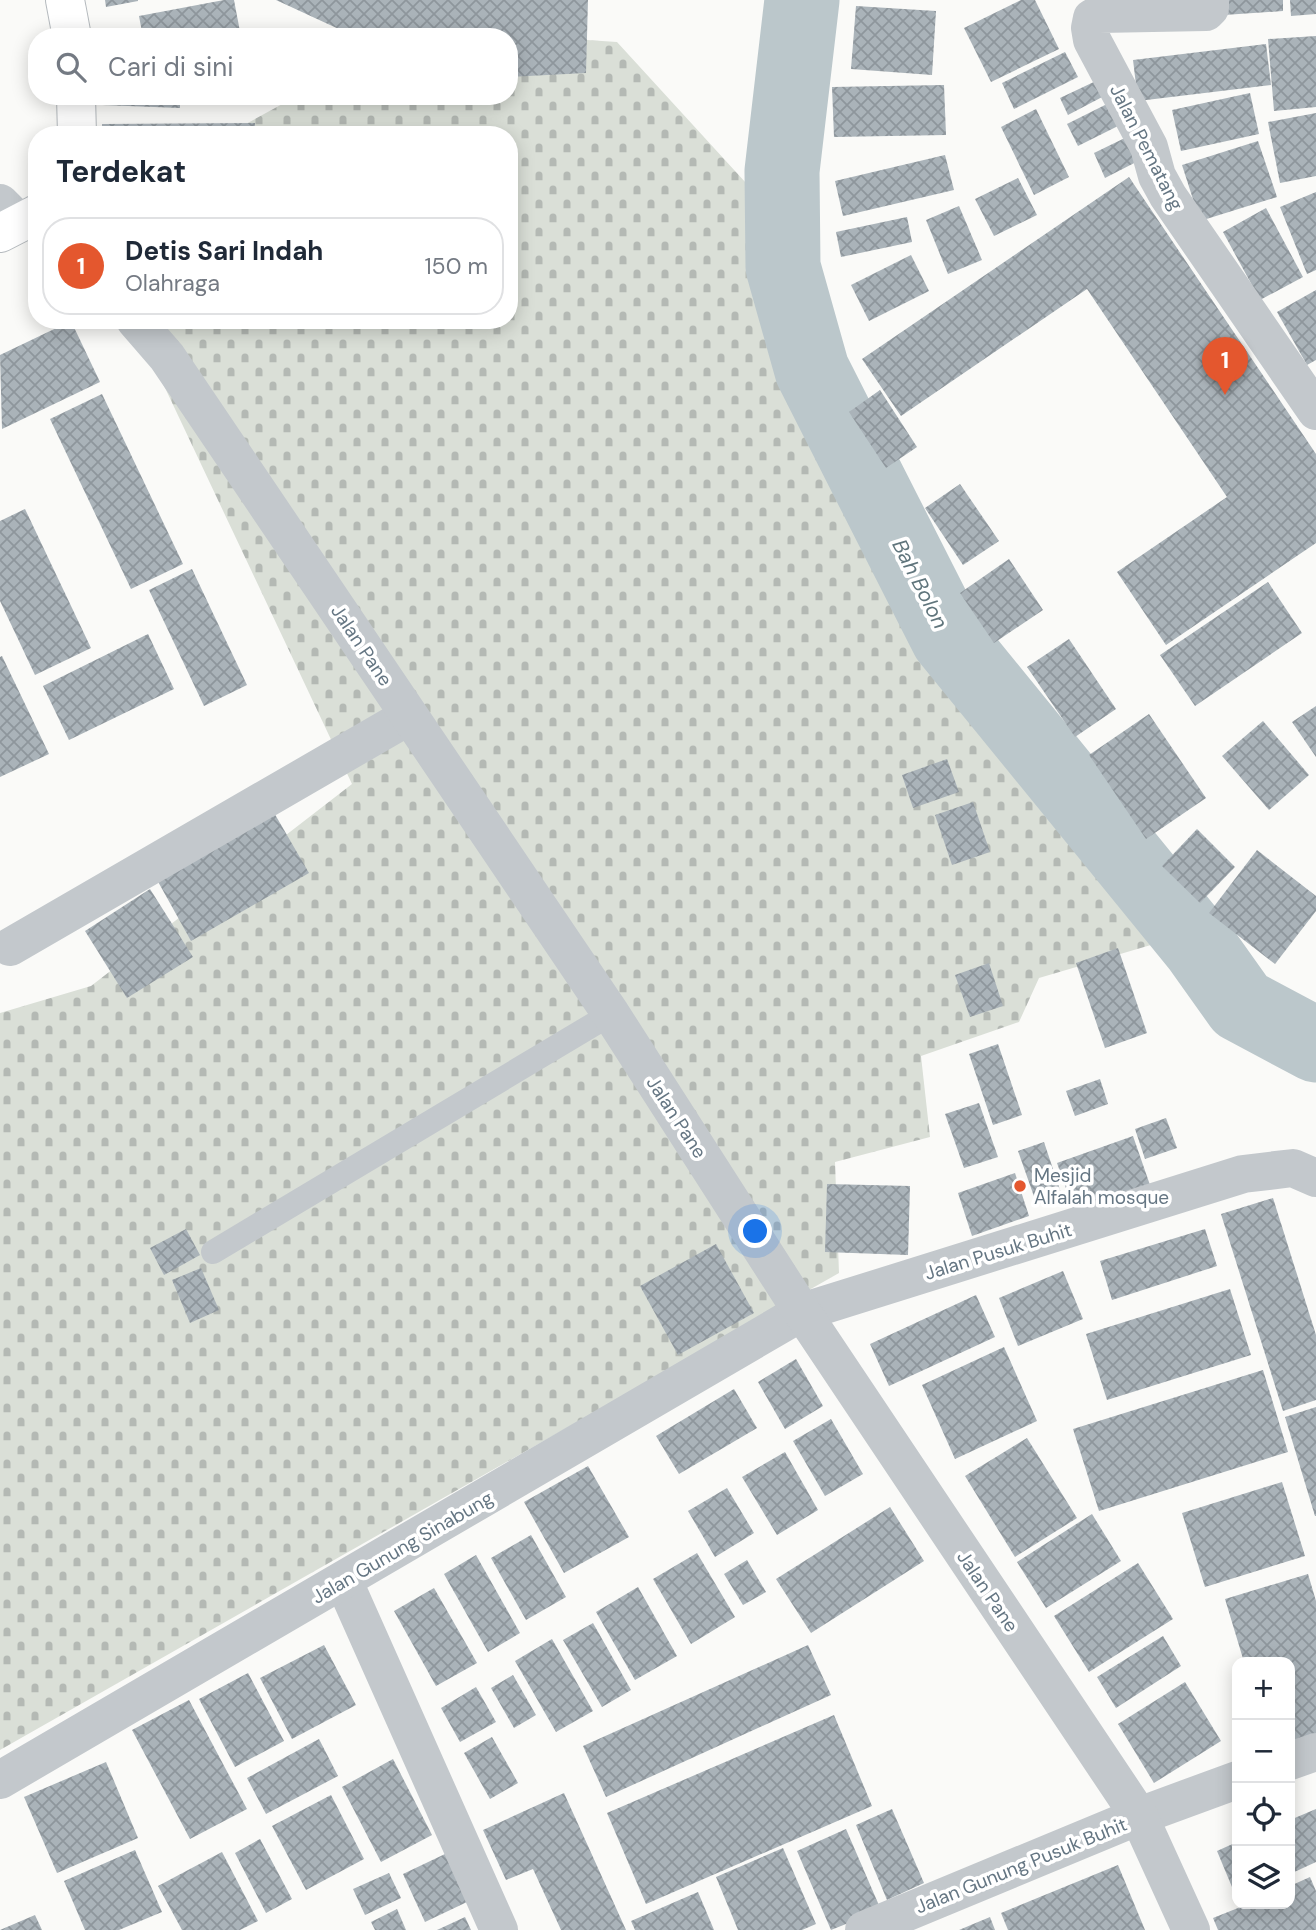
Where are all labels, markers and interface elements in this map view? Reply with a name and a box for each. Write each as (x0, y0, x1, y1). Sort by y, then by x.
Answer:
search box (28, 28, 518, 105)
icon: search (52, 48, 90, 86)
text: Cari di sini (108, 50, 233, 84)
street label: Jalan Pematang (1104, 80, 1189, 215)
text: Terdekat (56, 152, 186, 191)
text: Detis Sari Indah (125, 234, 323, 268)
text: 1 (77, 251, 85, 281)
text: 150 m (424, 251, 488, 281)
text: Olahraga (125, 268, 220, 298)
pin: 1 (1202, 337, 1248, 395)
water label: Bah Bolon (886, 535, 954, 633)
street label: Jalan Pane (325, 600, 398, 691)
street label: Jalan Pane (641, 1071, 712, 1163)
place label: Mesjid Alfalah mosque (1034, 1163, 1169, 1210)
marker: Mesjid Alfalah mosque (1012, 1178, 1028, 1194)
your location (738, 1214, 772, 1248)
street label: Jalan Pusuk Buhit (922, 1217, 1075, 1286)
street label: Jalan Gunung Sinabung (307, 1485, 498, 1610)
street label: Jalan Pane (951, 1546, 1024, 1637)
map controls (1232, 1657, 1295, 1909)
button: + (1232, 1657, 1295, 1720)
button: − (1232, 1720, 1295, 1783)
button: locate (1232, 1783, 1295, 1846)
street label: Jalan Gunung Pusuk Buhit (912, 1811, 1131, 1919)
button: layers (1232, 1846, 1295, 1909)

